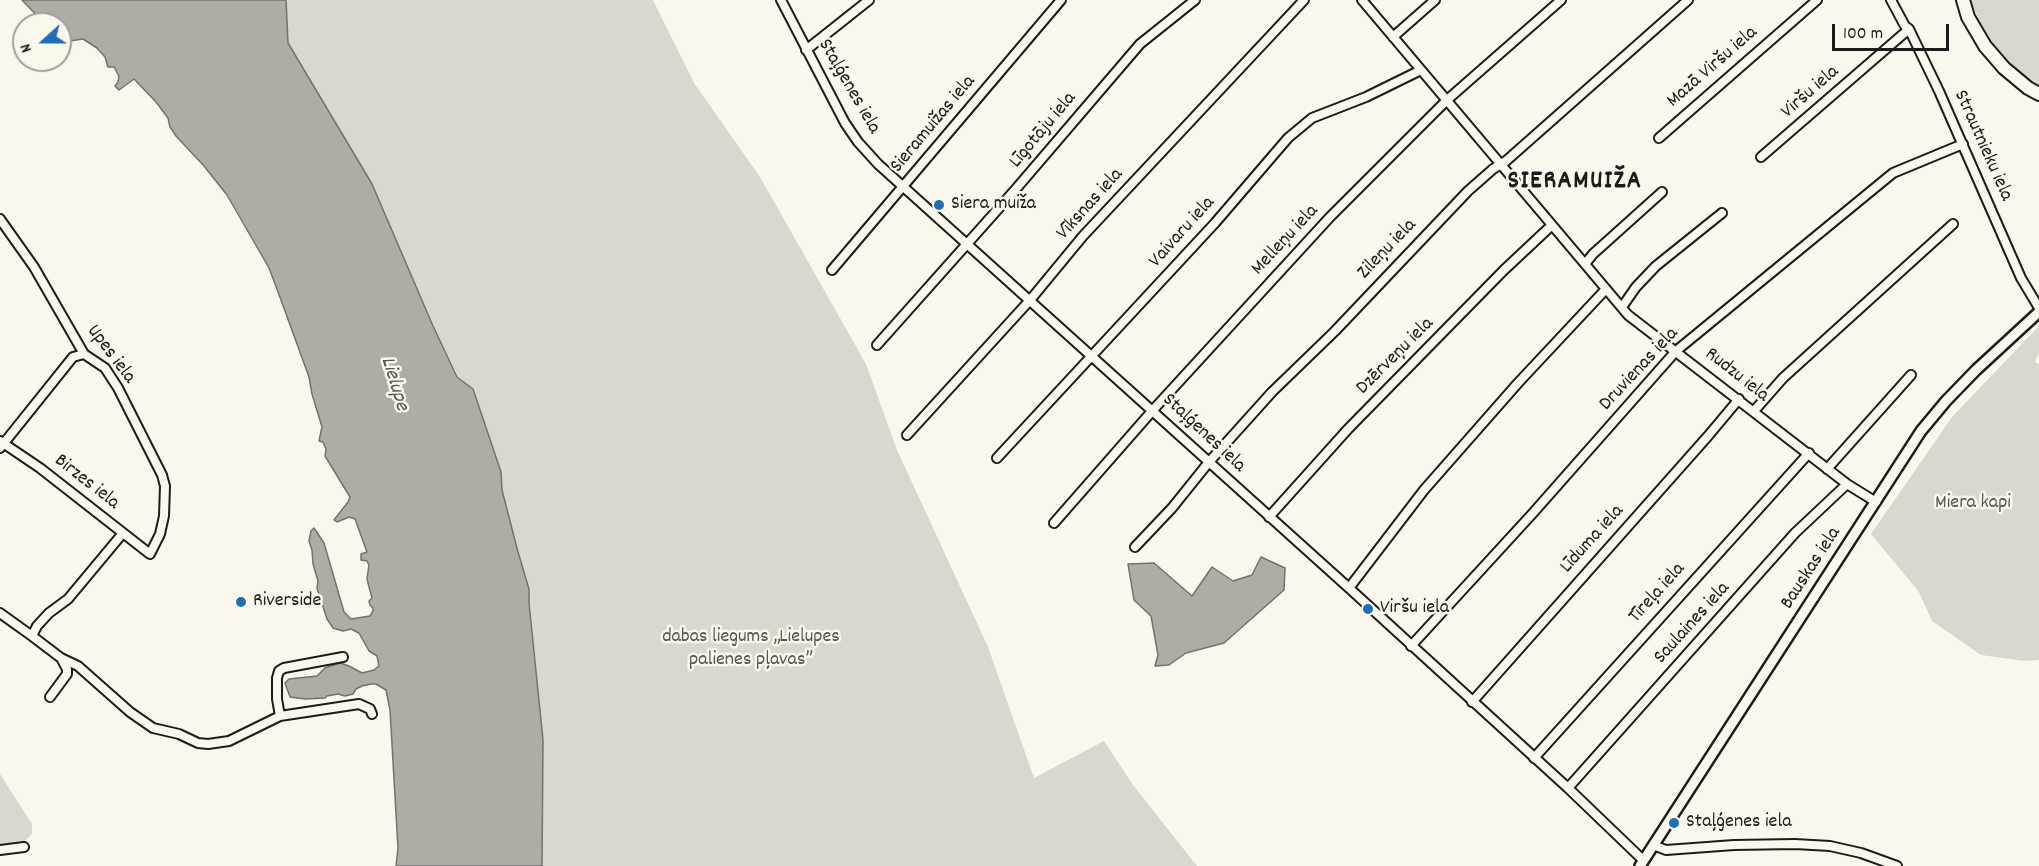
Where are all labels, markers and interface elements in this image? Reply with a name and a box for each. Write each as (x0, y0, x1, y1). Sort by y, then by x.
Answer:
north arrow (12, 12, 72, 72)
scale bar (1835, 12, 1952, 50)
street label: Mazā Viršu iela (1663, 22, 1763, 114)
text: 100 m (1843, 22, 1883, 47)
street label: Staļģenes iela (811, 35, 885, 139)
text: N (14, 40, 39, 56)
street label: Viršu iela (1777, 61, 1845, 125)
street label: Sieramuižas iela (886, 71, 982, 179)
street label: Strautnieku iela (1947, 87, 2017, 205)
street label: Līgotāju iela (1005, 88, 1083, 174)
street label: Vīksnas iela (1053, 164, 1129, 246)
district label: SIERAMUIŽA (1508, 167, 1642, 199)
street label: Vaivaru iela (1145, 192, 1221, 274)
place label: Siera muiža (951, 193, 1036, 217)
marker: Siera muiža (932, 198, 946, 212)
street label: Melleņu iela (1247, 201, 1325, 281)
street label: Zileņu iela (1353, 215, 1423, 285)
street label: Dzērveņu iela (1352, 313, 1440, 401)
street label: Upes iela (80, 321, 140, 389)
street label: Druvienas iela (1595, 323, 1685, 417)
street label: Rudzu iela (1699, 343, 1773, 409)
water label: Lielupe (373, 354, 413, 414)
street label: Staļģenes iela (1156, 389, 1250, 479)
street label: Birzes iela (48, 450, 124, 516)
park label: Miera kapi (1935, 492, 2011, 516)
street label: Līduma iela (1556, 501, 1630, 579)
street label: Bauskas iela (1777, 523, 1847, 615)
street label: Tīreļa iela (1625, 559, 1691, 629)
street label: Saulaines iela (1650, 578, 1736, 670)
place label: Riverside (253, 590, 321, 614)
marker: Riverside (234, 595, 248, 609)
place label: Viršu iela (1380, 597, 1449, 621)
marker: Viršu iela (1361, 602, 1375, 616)
park label: dabas liegums „Lielupes palienes pļavas” (662, 626, 840, 673)
place label: Staļģenes iela (1686, 811, 1792, 835)
marker: Staļģenes iela (1667, 816, 1681, 830)

